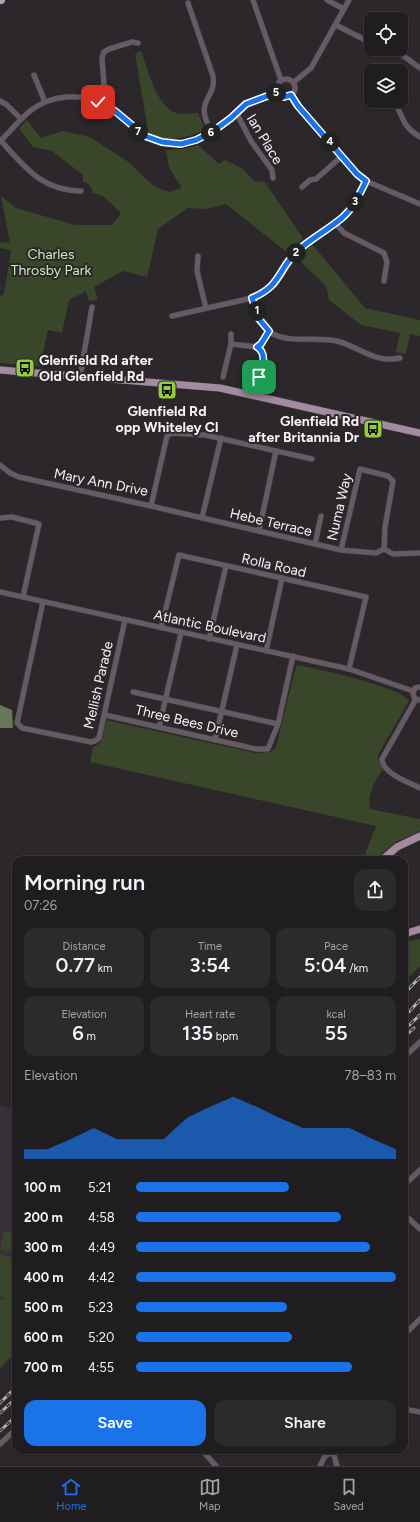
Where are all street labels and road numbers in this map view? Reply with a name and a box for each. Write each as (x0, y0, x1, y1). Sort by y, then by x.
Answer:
street label: Ian Place (243, 111, 286, 168)
street label: Mary Ann Drive (52, 465, 150, 500)
street label: Numa Way (324, 471, 356, 542)
street label: Hebe Terrace (228, 505, 314, 540)
street label: Rolla Road (240, 550, 308, 581)
street label: Atlantic Boulevard (152, 606, 268, 647)
street label: Mellish Parade (80, 639, 117, 731)
street label: Three Bees Drive (134, 701, 240, 742)

